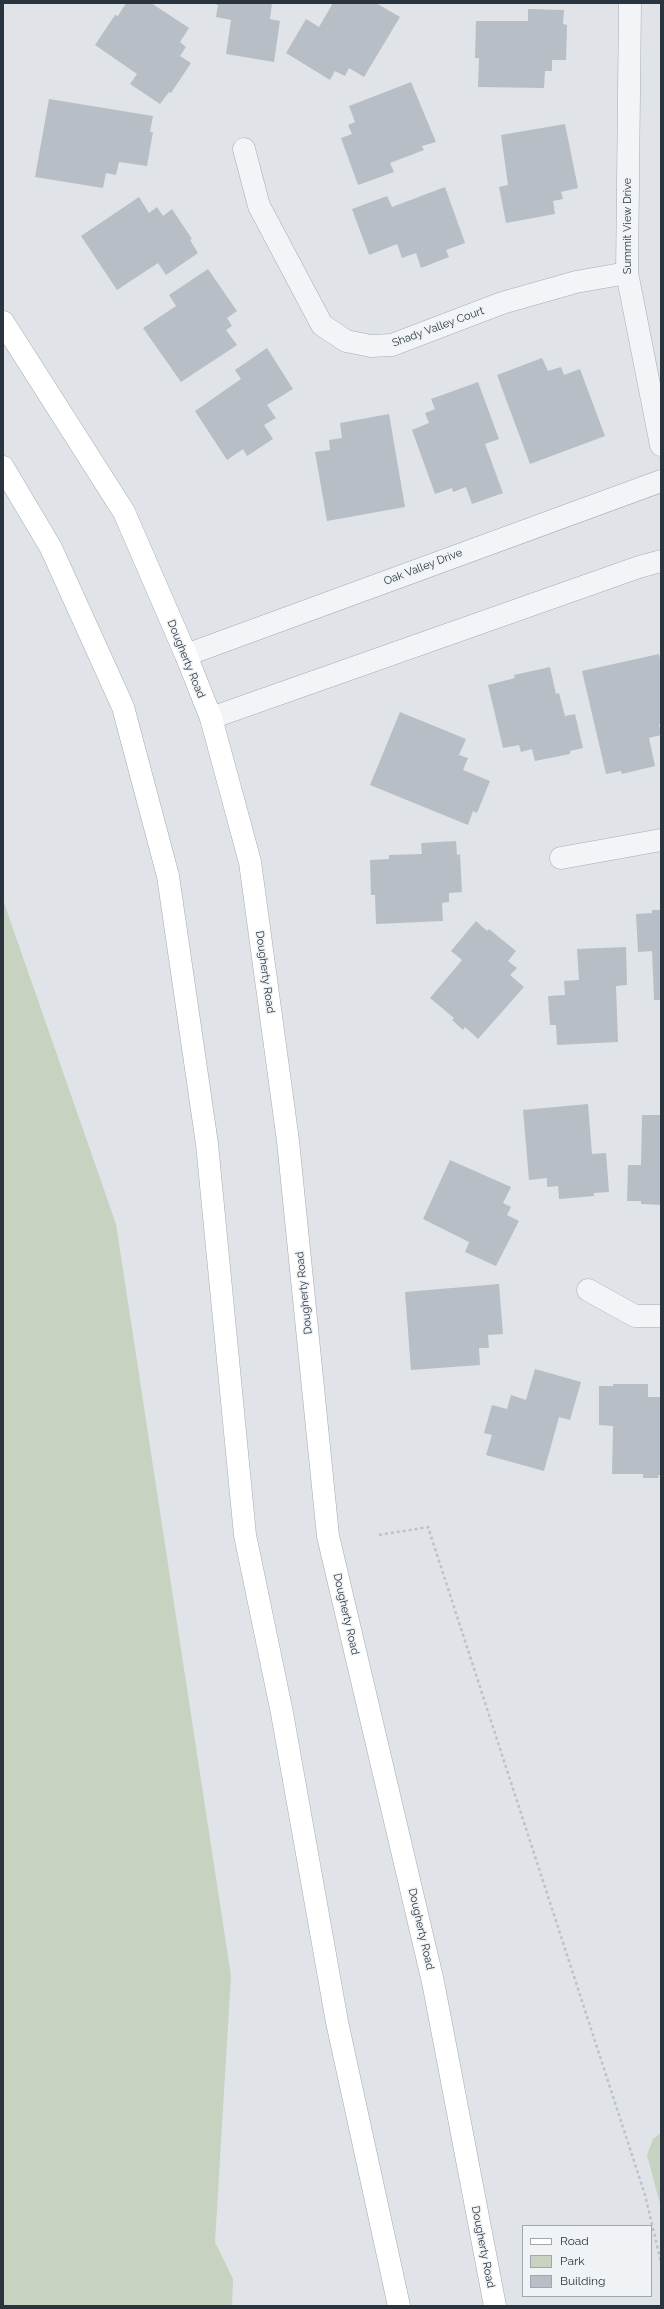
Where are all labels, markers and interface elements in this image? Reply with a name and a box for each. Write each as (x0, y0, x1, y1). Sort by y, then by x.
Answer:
street label: Summit View Drive (621, 178, 635, 274)
street label: Shady Valley Court (390, 304, 486, 350)
street label: Oak Valley Drive (382, 546, 464, 588)
street label: Dougherty Road (164, 618, 208, 700)
street label: Dougherty Road (253, 930, 277, 1014)
street label: Dougherty Road (293, 1251, 315, 1335)
street label: Dougherty Road (330, 1572, 362, 1656)
street label: Dougherty Road (405, 1887, 437, 1971)
street label: Dougherty Road (469, 2205, 497, 2289)
legend (522, 2225, 652, 2297)
text: Road (560, 2234, 589, 2248)
text: Park (560, 2254, 585, 2268)
text: Building (560, 2274, 606, 2288)

